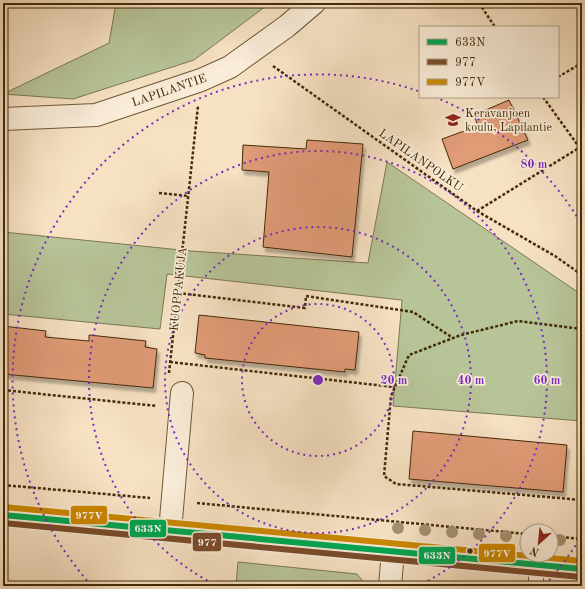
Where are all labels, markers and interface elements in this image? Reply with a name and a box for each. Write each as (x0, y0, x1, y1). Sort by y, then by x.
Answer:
legend (419, 26, 559, 98)
text: 633N (455, 37, 485, 49)
text: 977 (455, 57, 476, 69)
street label: LAPILANTIE (130, 73, 208, 109)
text: 977V (455, 77, 485, 89)
place label: Keravanjoen koulu, Lapilantie (465, 108, 552, 134)
school or university icon: Keravanjoen koulu, Lapilantie (444, 111, 462, 129)
street label: LAPILANPOLKU (376, 127, 465, 195)
text: 80 m (521, 159, 548, 171)
street label: KUOPPAKUJA (169, 246, 189, 332)
centre of rings (311, 373, 325, 387)
text: 20 m (381, 375, 408, 387)
text: 40 m (458, 375, 485, 387)
text: 60 m (534, 375, 561, 387)
line badge: 977V (70, 505, 108, 525)
text: 977V (75, 511, 103, 522)
line badge: 633N (129, 519, 167, 538)
north arrow (519, 523, 559, 563)
text: 633N (134, 524, 162, 535)
line badge: 977 (192, 532, 222, 552)
text: 977 (197, 538, 217, 549)
line badge: 977V (478, 543, 516, 563)
text: N (528, 543, 541, 557)
line badge: 633N (418, 546, 456, 565)
unlabelled marker (465, 546, 475, 556)
text: 977V (483, 549, 511, 560)
text: 633N (423, 551, 451, 562)

